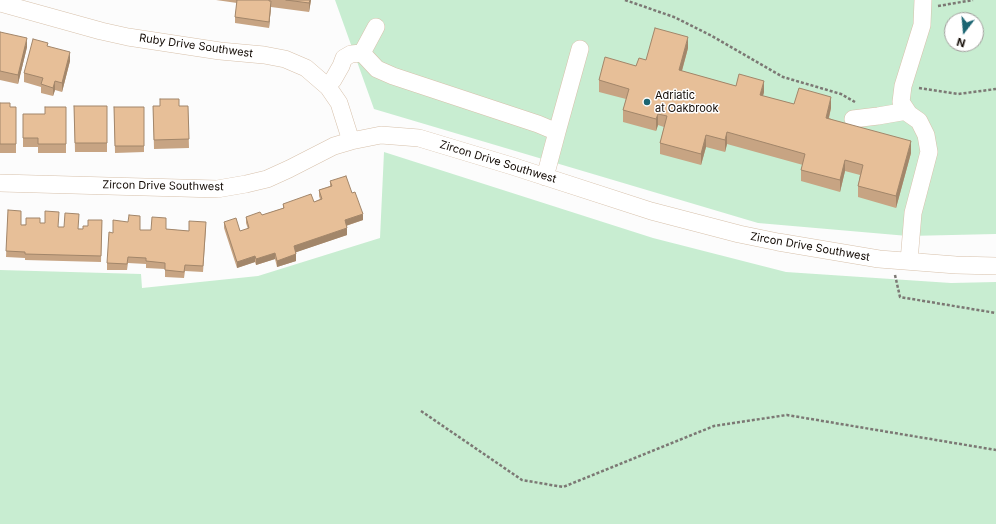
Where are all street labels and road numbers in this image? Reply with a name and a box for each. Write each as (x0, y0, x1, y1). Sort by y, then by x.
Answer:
street label: Ruby Drive Southwest (138, 31, 254, 61)
street label: Zircon Drive Southwest (438, 138, 558, 186)
street label: Zircon Drive Southwest (102, 178, 224, 194)
street label: Zircon Drive Southwest (749, 230, 871, 264)

